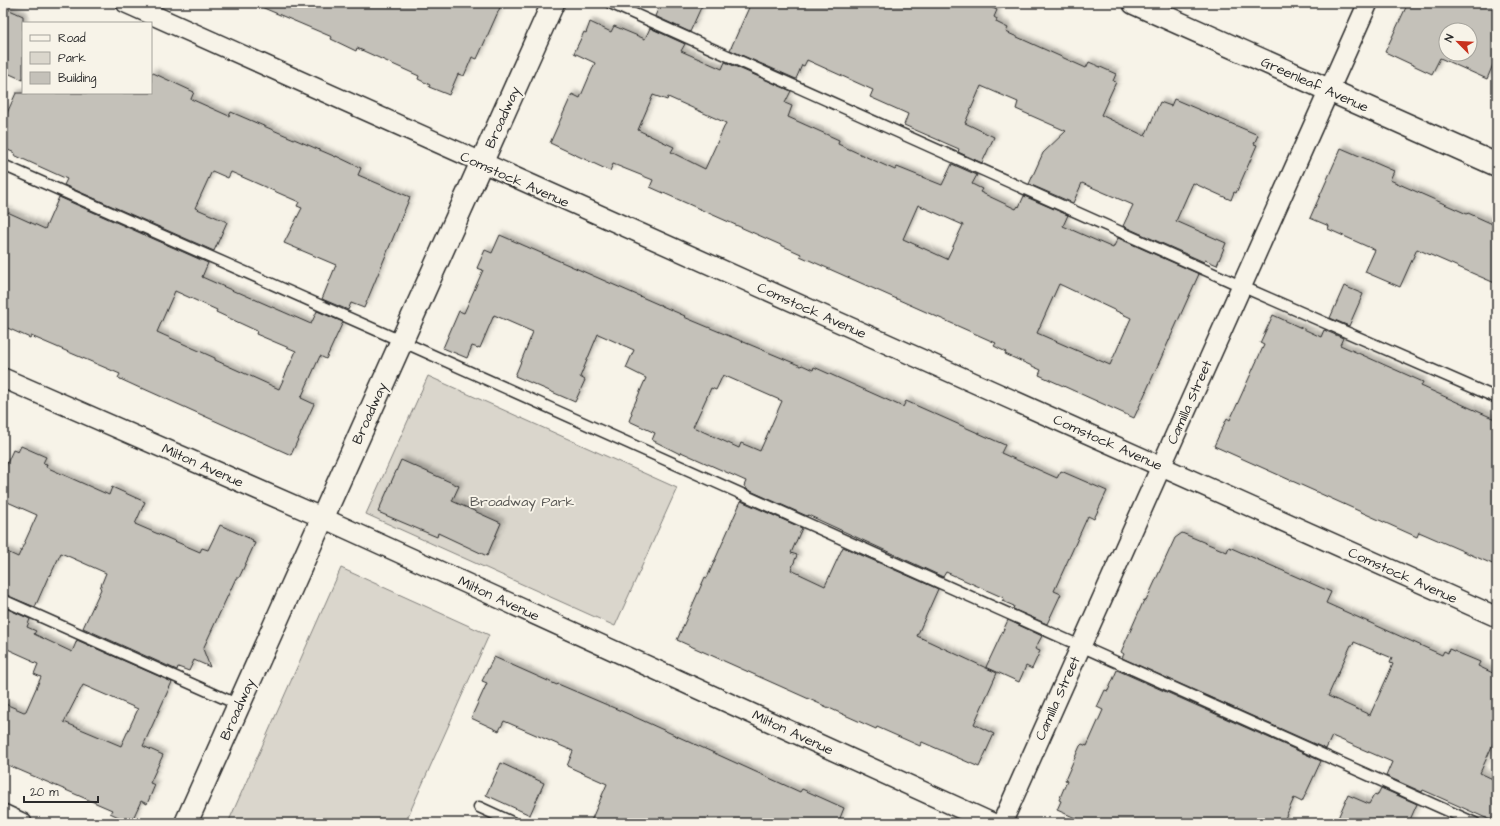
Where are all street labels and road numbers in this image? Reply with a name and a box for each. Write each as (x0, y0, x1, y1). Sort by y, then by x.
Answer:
street label: Greenleaf Avenue (1258, 52, 1372, 118)
street label: Broadway (480, 83, 526, 152)
street label: Comstock Avenue (457, 147, 573, 213)
street label: Comstock Avenue (754, 278, 870, 344)
street label: Camilla Street (1162, 357, 1218, 448)
street label: Broadway (347, 379, 393, 448)
street label: Comstock Avenue (1050, 410, 1166, 476)
street label: Milton Avenue (159, 439, 247, 493)
street label: Comstock Avenue (1345, 543, 1461, 609)
street label: Milton Avenue (455, 571, 543, 627)
street label: Camilla Street (1030, 653, 1086, 744)
street label: Broadway (215, 675, 261, 744)
street label: Milton Avenue (749, 705, 837, 761)

